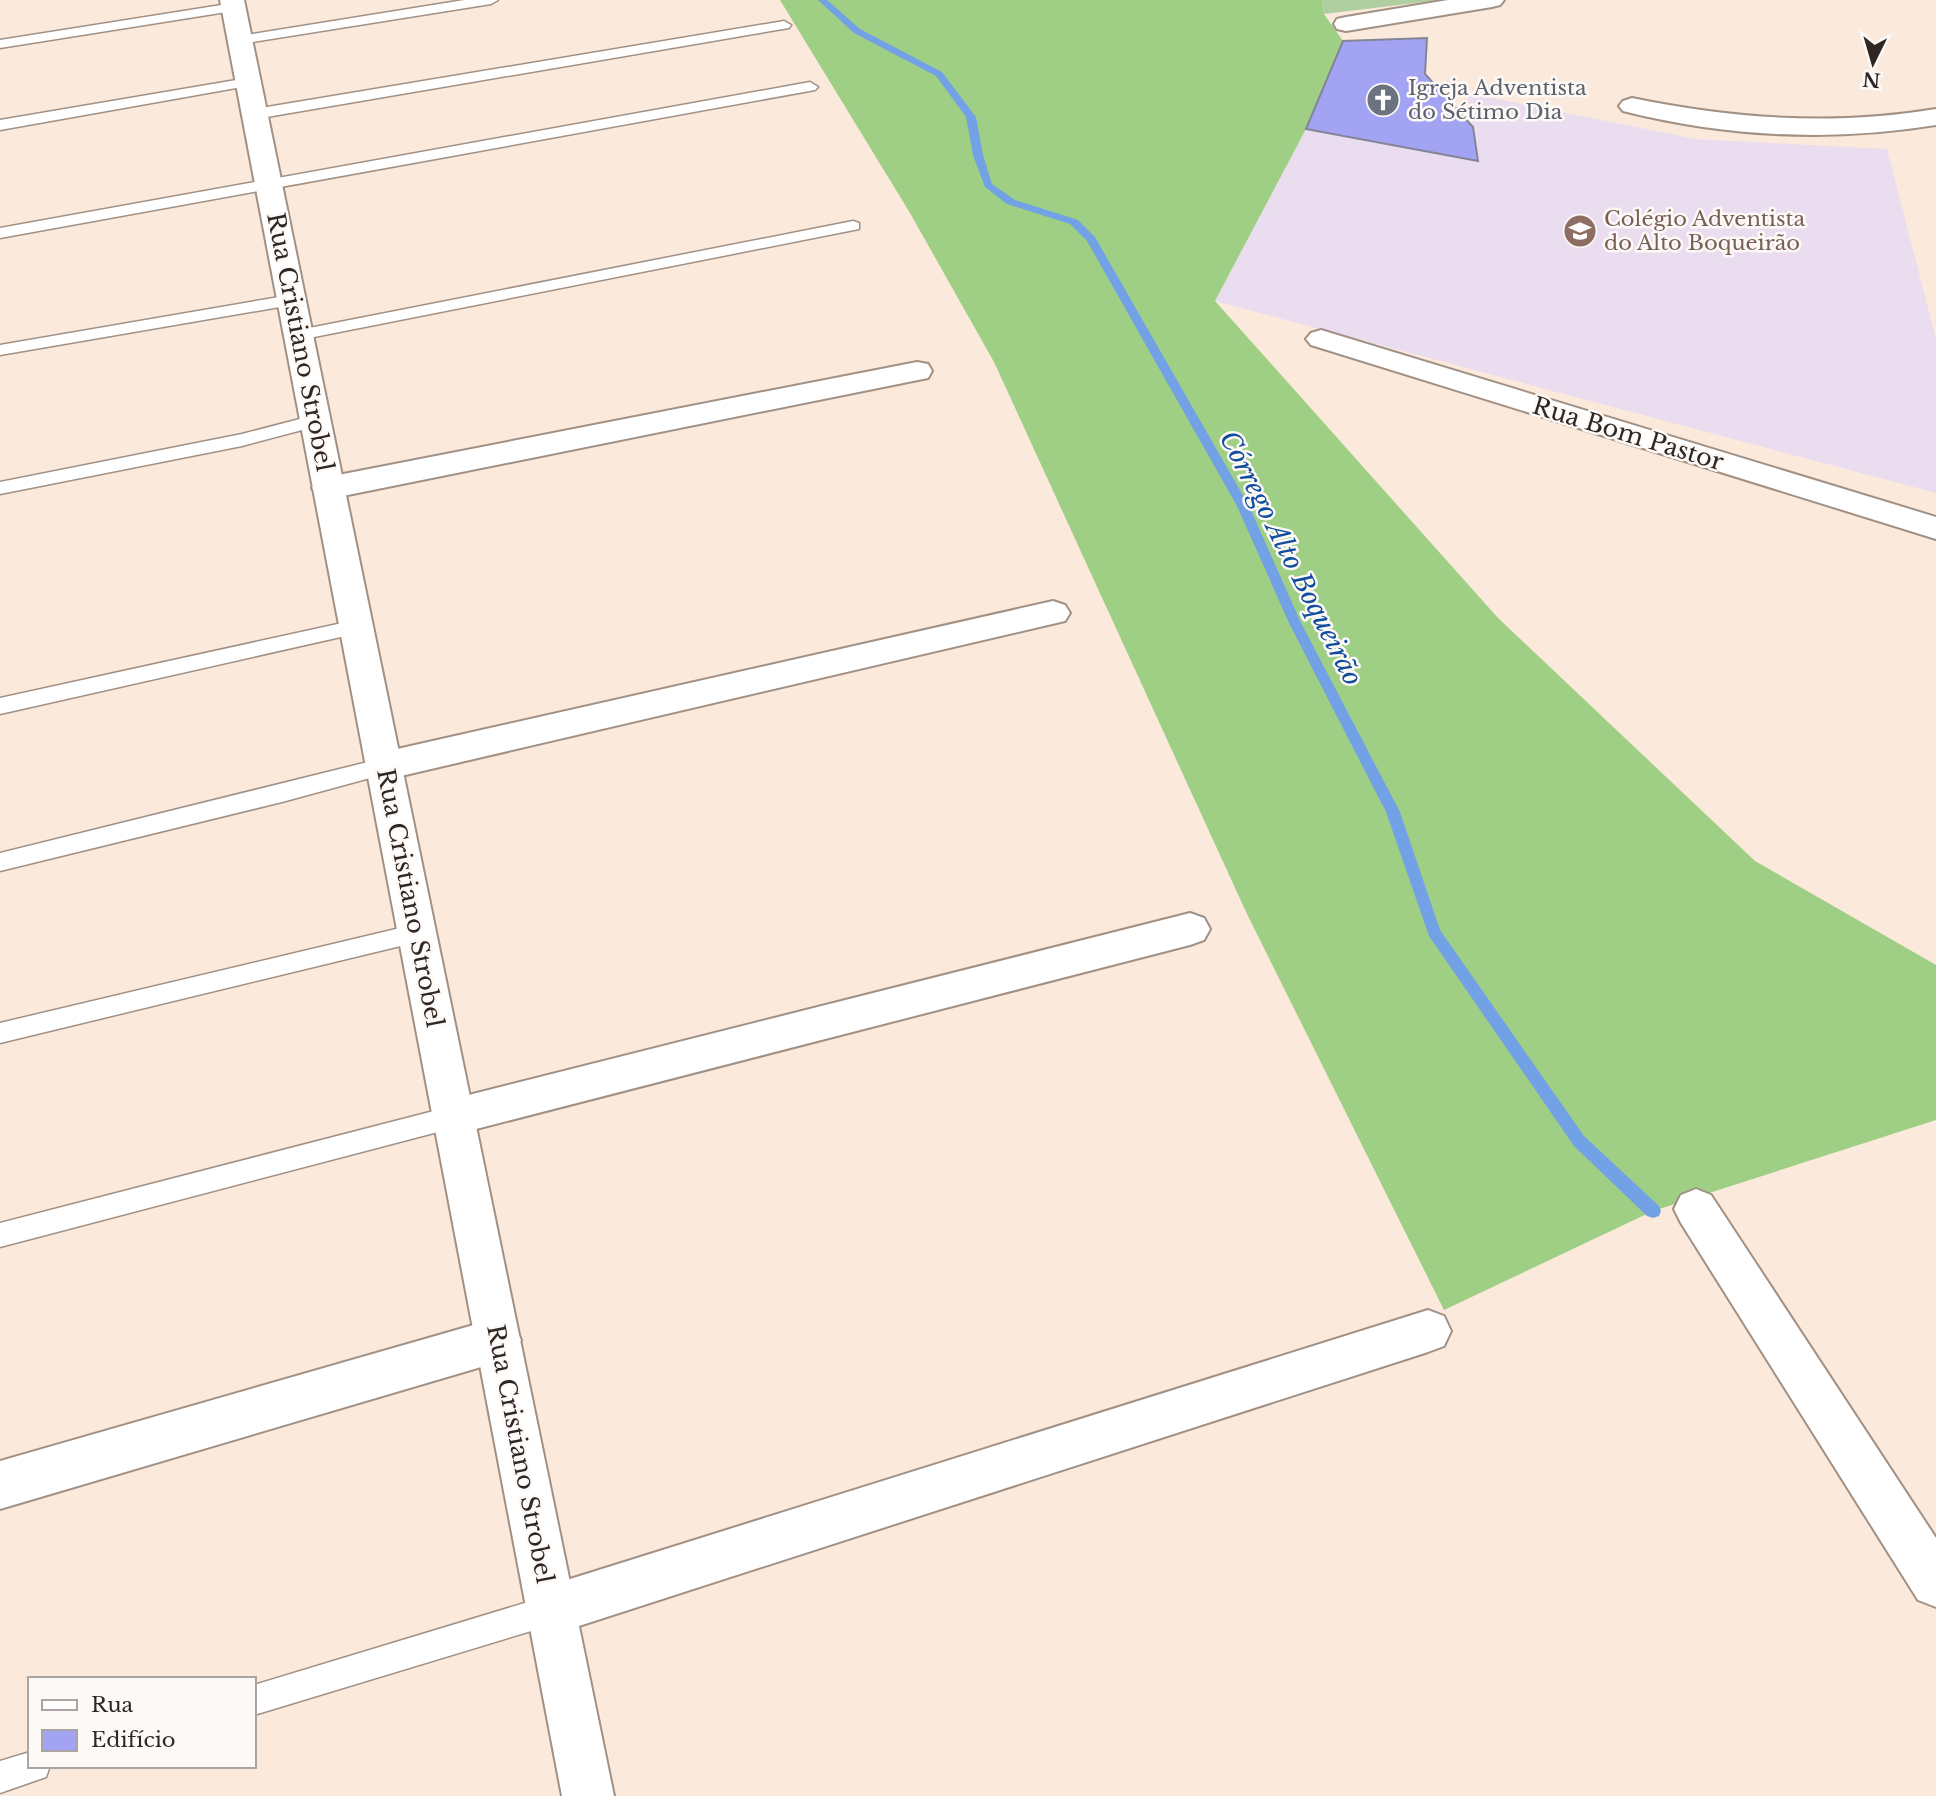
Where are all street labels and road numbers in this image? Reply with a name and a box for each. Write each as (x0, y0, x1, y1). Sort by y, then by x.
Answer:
street label: Rua Cristiano Strobel (261, 210, 340, 474)
street label: Rua Bom Pastor (1529, 391, 1728, 477)
street label: Rua Cristiano Strobel (371, 766, 450, 1030)
street label: Rua Cristiano Strobel (481, 1322, 560, 1586)

